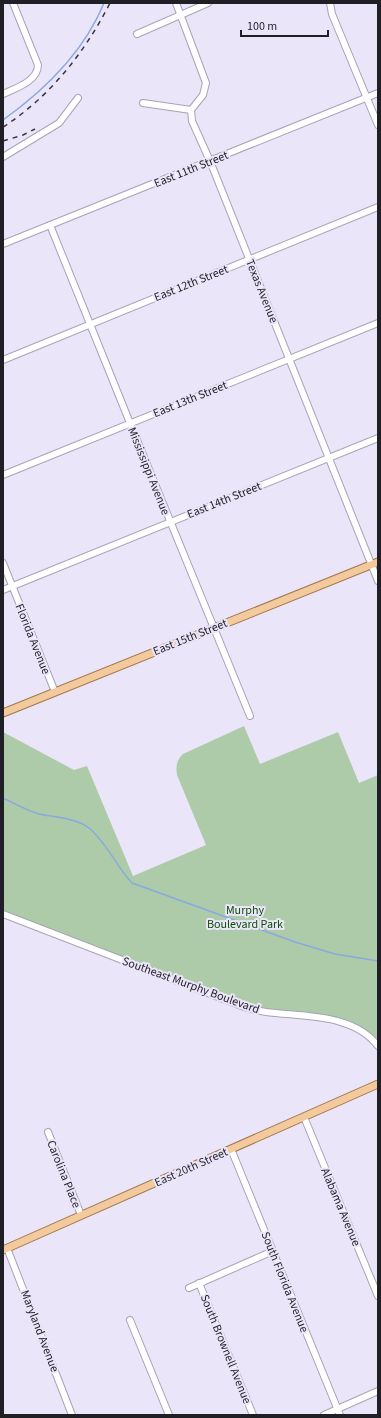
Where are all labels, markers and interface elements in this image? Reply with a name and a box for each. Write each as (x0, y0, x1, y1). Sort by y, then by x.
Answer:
scale bar (241, 12, 328, 38)
text: 100 m (247, 18, 277, 35)
street label: East 11th Street (152, 147, 231, 192)
street label: Texas Avenue (241, 257, 282, 326)
street label: East 12th Street (152, 261, 231, 306)
street label: East 13th Street (151, 377, 230, 422)
street label: Mississippi Avenue (123, 425, 174, 518)
street label: East 14th Street (185, 478, 264, 523)
street label: Florida Avenue (11, 601, 54, 677)
street label: East 15th Street (151, 615, 230, 660)
park label: Murphy Boulevard Park (207, 902, 283, 933)
street label: Southeast Murphy Boulevard (120, 953, 262, 1018)
street label: Carolina Place (42, 1138, 85, 1211)
street label: East 20th Street (152, 1144, 231, 1191)
street label: Alabama Avenue (316, 1165, 365, 1249)
street label: South Florida Avenue (257, 1229, 313, 1335)
street label: Maryland Avenue (16, 1288, 63, 1375)
street label: South Brownell Avenue (196, 1292, 255, 1406)

